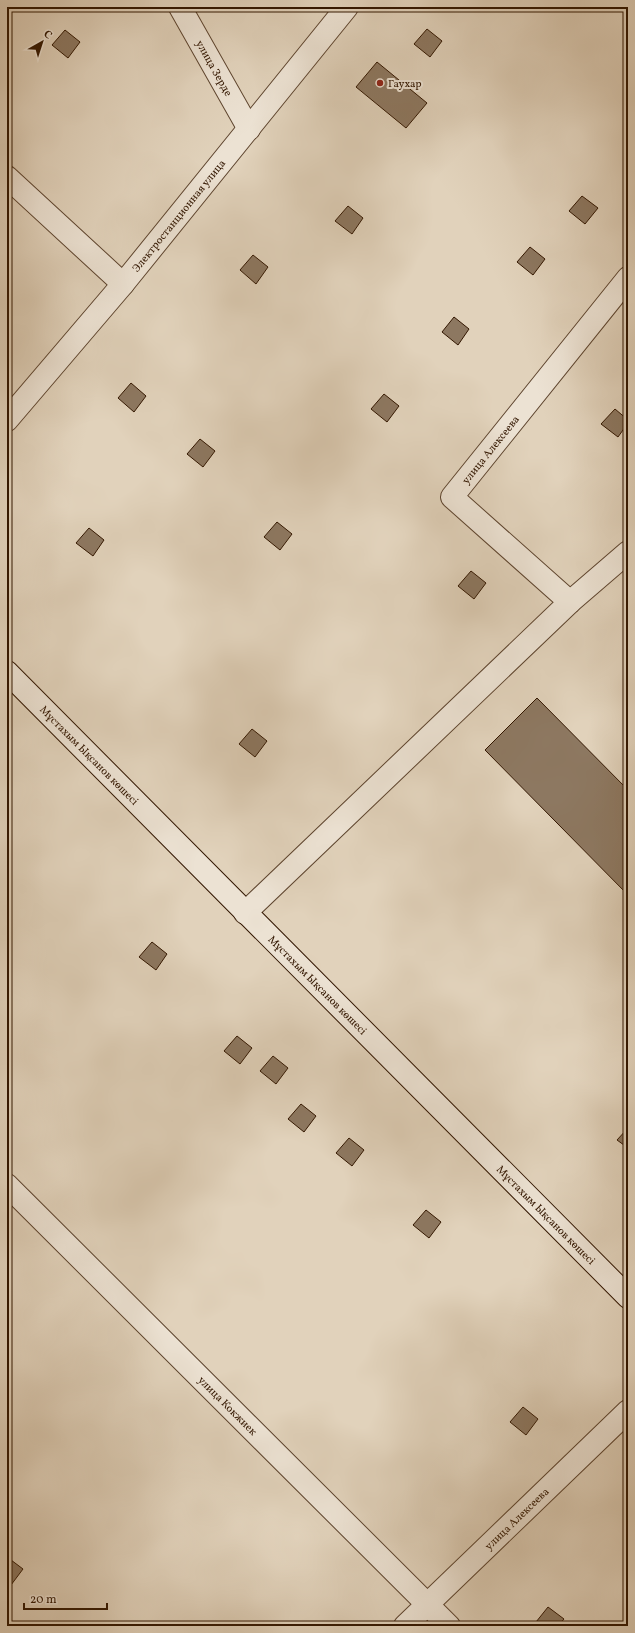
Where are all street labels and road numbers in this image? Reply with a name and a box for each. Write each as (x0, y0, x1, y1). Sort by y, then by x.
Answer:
street label: улица Зерде (191, 38, 235, 99)
street label: Электростанционная улица (130, 156, 230, 276)
street label: улица Алексеева (459, 413, 524, 488)
street label: Мұстахым Ықсанов көшесі (36, 703, 141, 809)
street label: Мұстахым Ықсанов көшесі (264, 933, 370, 1039)
street label: Мұстахым Ықсанов көшесі (492, 1163, 598, 1269)
street label: улица Кокжиек (194, 1374, 260, 1439)
street label: улица Алексеева (482, 1485, 553, 1554)

